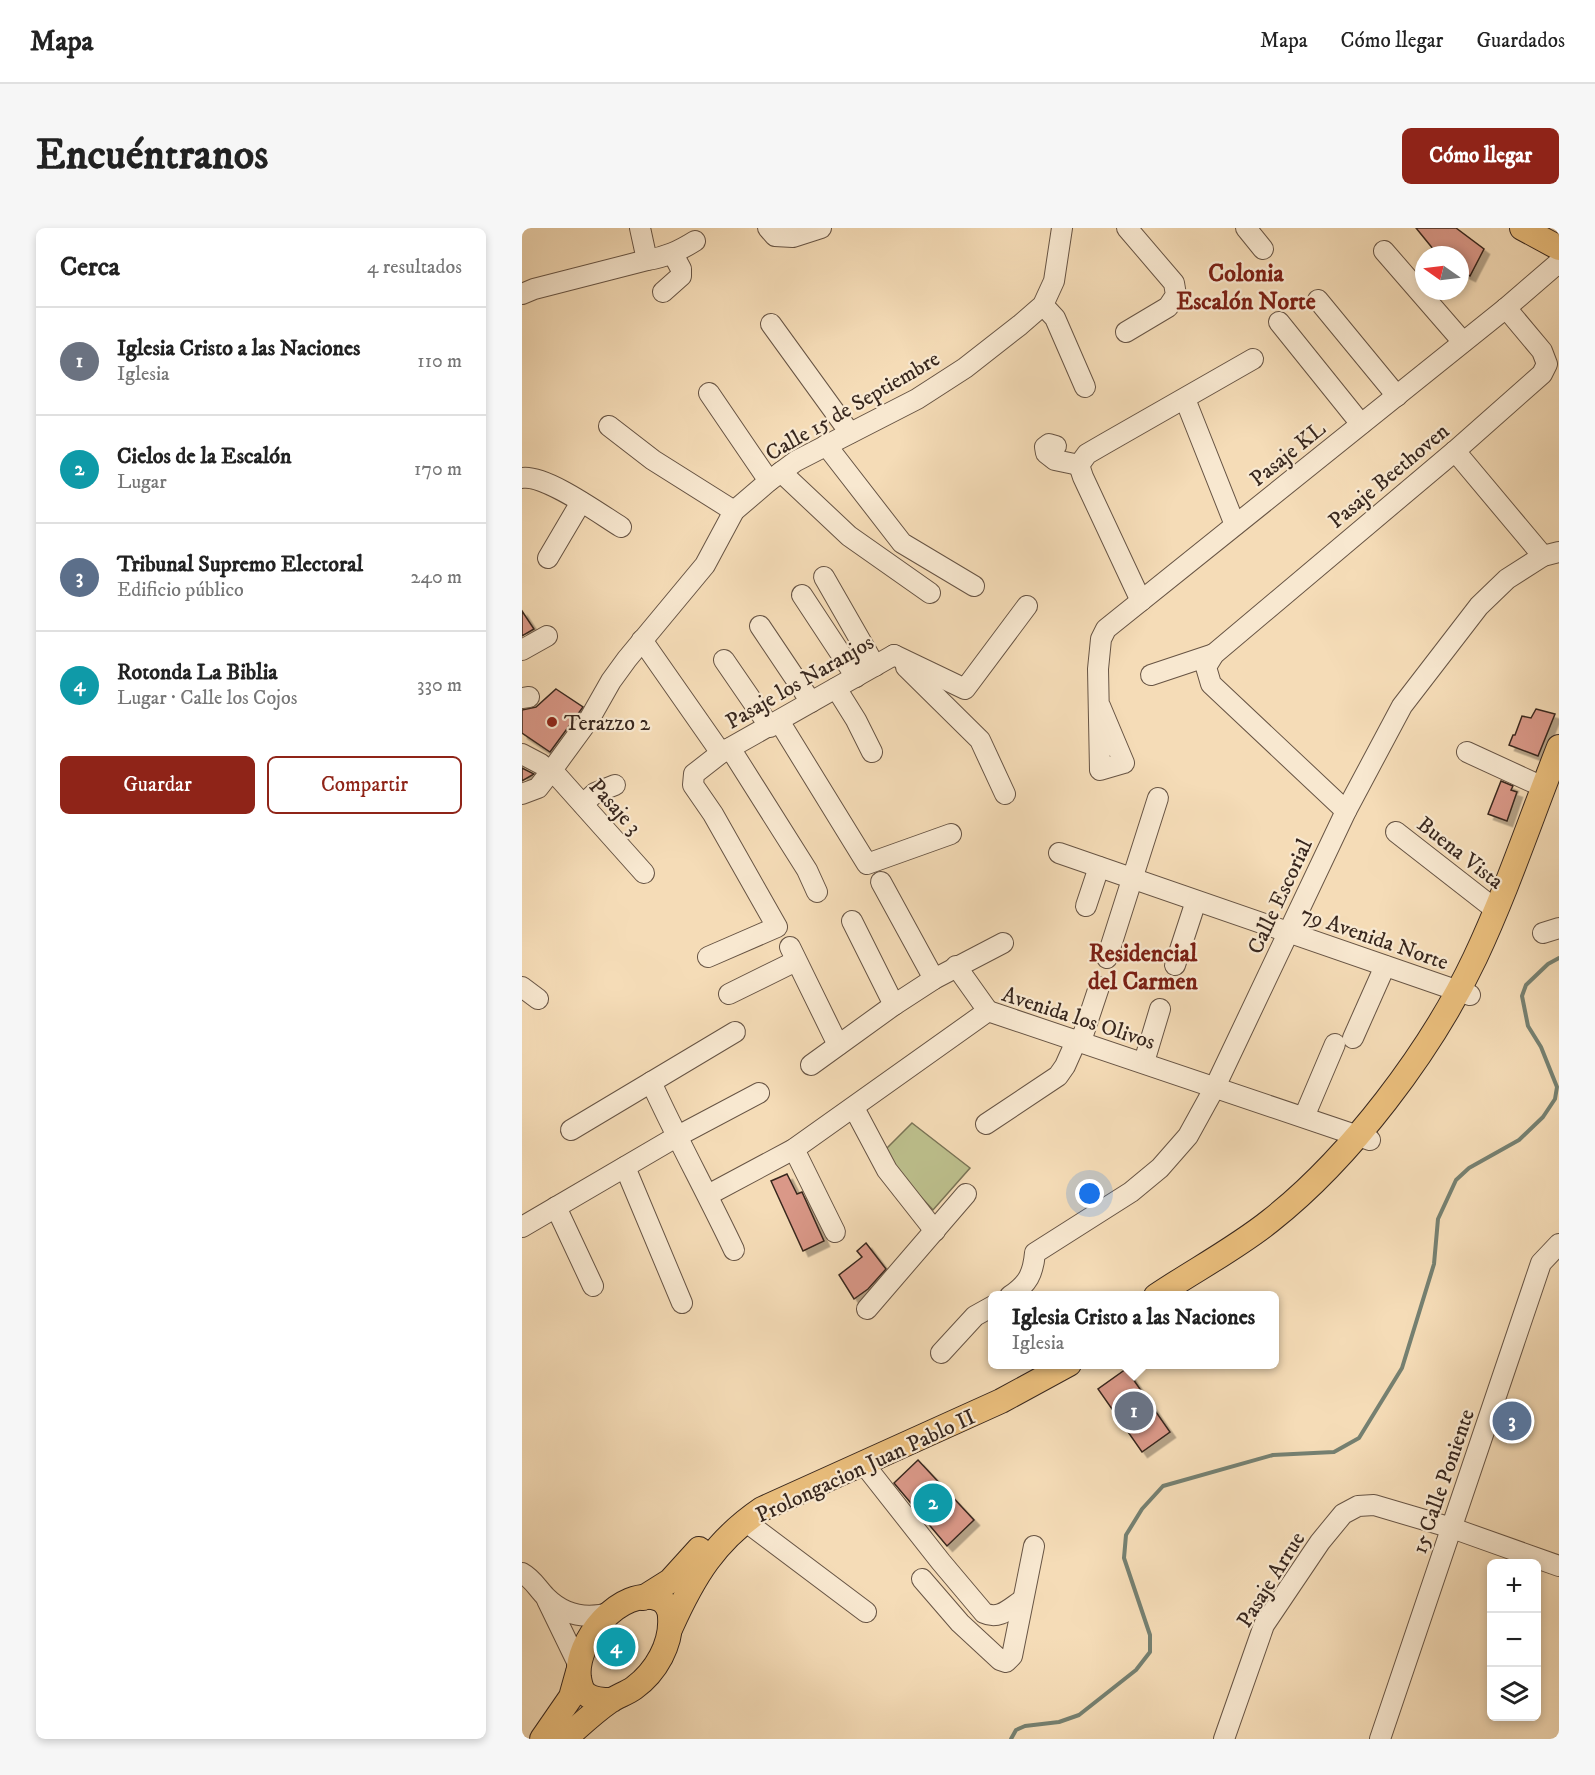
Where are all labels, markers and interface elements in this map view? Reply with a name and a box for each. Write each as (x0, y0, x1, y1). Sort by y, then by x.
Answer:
text: Mapa (30, 24, 93, 59)
text: Mapa (1260, 28, 1308, 54)
text: Cómo llegar (1341, 28, 1443, 54)
text: Guardados (1476, 28, 1565, 54)
button: Cómo llegar (1402, 128, 1559, 184)
text: Encuéntranos (36, 130, 268, 182)
north arrow (1415, 246, 1469, 300)
text: Cerca (60, 251, 120, 284)
text: 4 resultados (367, 255, 462, 280)
district label: Colonia Escalón Norte (1176, 259, 1316, 317)
text: Iglesia Cristo a las Naciones (117, 335, 360, 362)
street label: Calle 15 de Septiembre (761, 345, 945, 467)
text: 1 (76, 349, 83, 374)
text: 110 m (417, 349, 462, 374)
text: Iglesia (117, 362, 170, 387)
street label: Pasaje KL (1245, 416, 1331, 493)
street label: Pasaje Beethoven (1323, 417, 1455, 535)
text: Cielos de la Escalón (117, 443, 292, 470)
text: 2 (75, 457, 84, 482)
text: 170 m (414, 457, 462, 482)
text: Lugar (117, 470, 167, 495)
text: Tribunal Supremo Electoral (117, 551, 363, 578)
text: 3 (76, 565, 83, 590)
text: 240 m (411, 565, 462, 590)
text: Edificio público (117, 578, 244, 603)
street label: Pasaje los Naranjos (721, 629, 879, 736)
text: Rotonda La Biblia (117, 659, 278, 686)
text: 4 (74, 673, 85, 698)
text: 330 m (417, 673, 462, 698)
text: Lugar · Calle los Cojos (117, 686, 297, 711)
place label: Terazzo 2 (564, 710, 651, 737)
marker: Terazzo 2 (545, 715, 559, 729)
button: Guardar (60, 756, 255, 814)
button: Compartir (267, 756, 462, 814)
street label: Pasaje 3 (583, 773, 647, 841)
street label: Buena Vista (1411, 811, 1509, 896)
street label: Calle Escorial (1242, 834, 1319, 958)
street label: 79 Avenida Norte (1297, 901, 1452, 976)
district label: Residencial del Carmen (1088, 939, 1198, 997)
street label: Avenida los Olivos (999, 981, 1158, 1056)
your location (1075, 1179, 1104, 1208)
popup (988, 1291, 1279, 1369)
text: Iglesia Cristo a las Naciones (1012, 1304, 1255, 1331)
text: Iglesia (1012, 1331, 1064, 1356)
pin: 1 (1114, 1388, 1154, 1434)
pin: 3 (1492, 1398, 1532, 1444)
street label: Prolongacion Juan Pablo II (751, 1404, 980, 1529)
street label: 15 Calle Poniente (1406, 1406, 1481, 1557)
pin: 2 (914, 1480, 952, 1526)
street label: Pasaje Arrue (1231, 1527, 1311, 1633)
map controls (1487, 1559, 1541, 1721)
button: + (1487, 1559, 1541, 1613)
button: − (1487, 1613, 1541, 1667)
pin: 4 (596, 1624, 635, 1670)
button: layers (1487, 1667, 1541, 1721)

